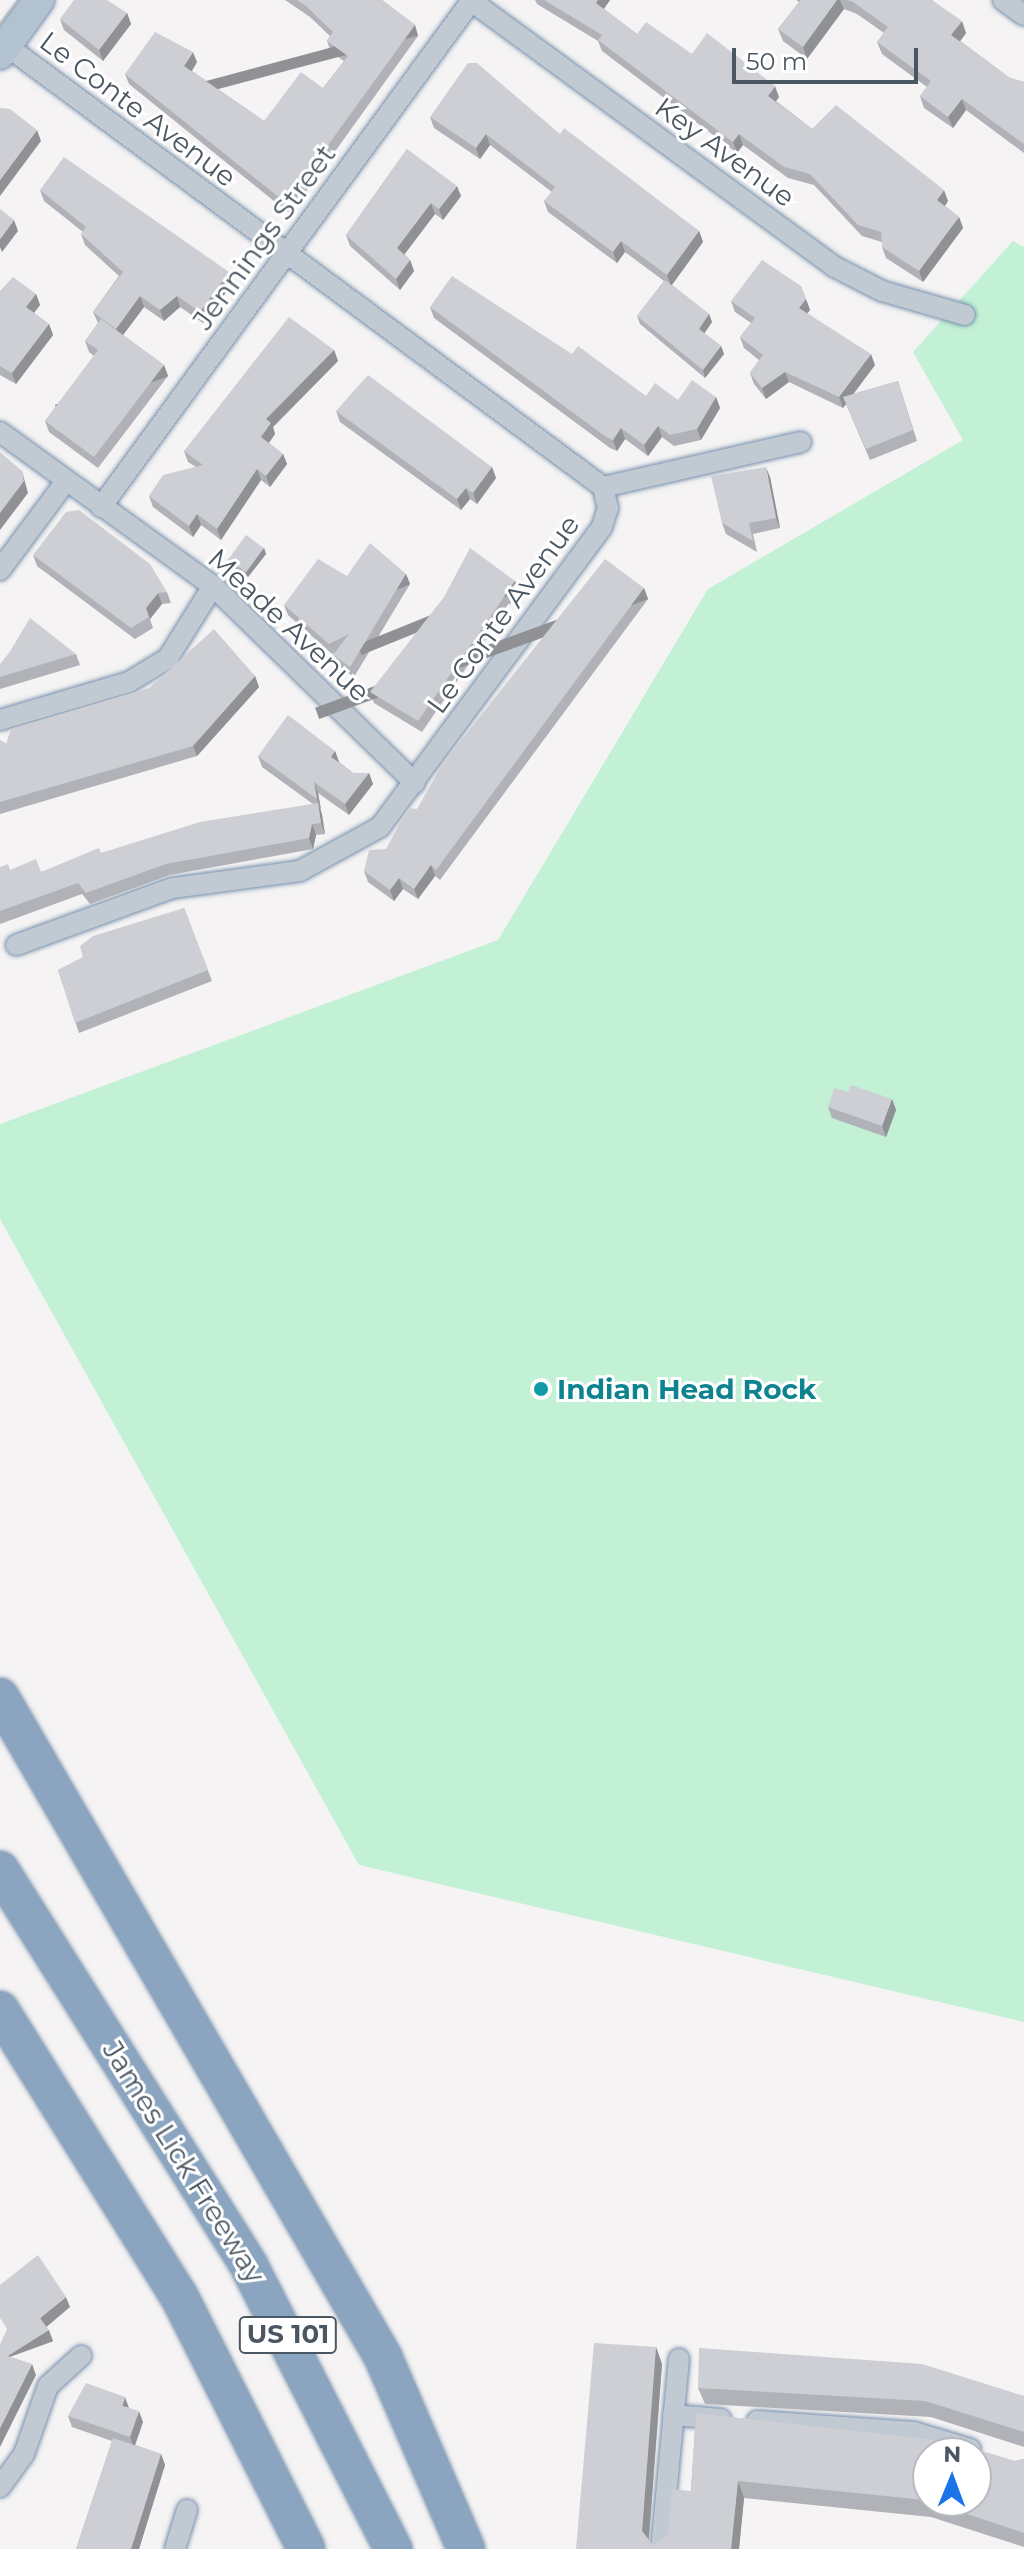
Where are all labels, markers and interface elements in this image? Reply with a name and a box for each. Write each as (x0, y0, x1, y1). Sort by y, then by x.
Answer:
street label: Le Conte Avenue (33, 24, 243, 194)
scale bar (736, 32, 922, 82)
text: 50 m (746, 47, 807, 76)
street label: Key Avenue (649, 90, 801, 214)
street label: Jennings Street (186, 138, 342, 336)
street label: Le Conte Avenue (420, 508, 586, 720)
street label: Meade Avenue (201, 542, 377, 708)
place label: Indian Head Rock (557, 1372, 816, 1406)
marker: Indian Head Rock (532, 1380, 550, 1398)
street label: James Lick Freeway (96, 2035, 272, 2289)
road number: US 101 (238, 2313, 338, 2357)
north arrow (912, 2437, 992, 2517)
text: N (943, 2441, 962, 2468)

